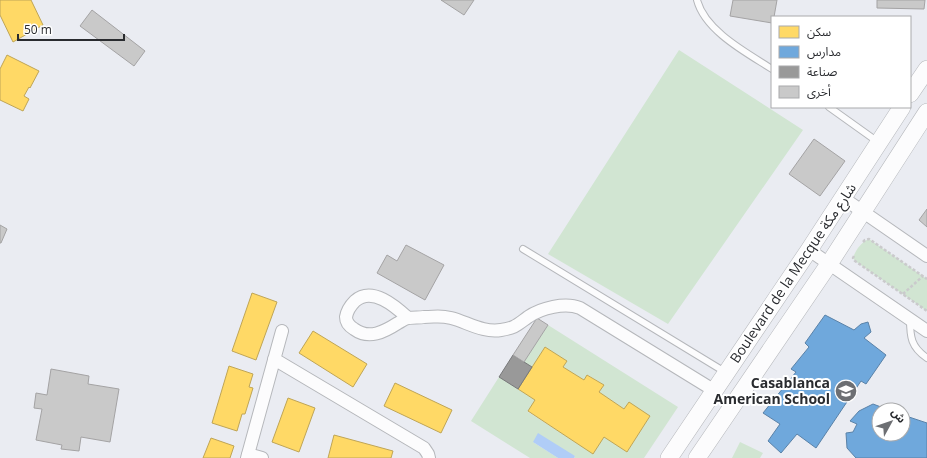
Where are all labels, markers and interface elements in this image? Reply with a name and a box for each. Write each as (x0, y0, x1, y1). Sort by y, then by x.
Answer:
scale bar (18, 16, 124, 42)
legend (771, 16, 911, 108)
text: 50 m (24, 21, 52, 38)
text: سكن (807, 23, 831, 40)
text: مدارس (807, 43, 841, 60)
text: صناعة (807, 63, 837, 80)
text: أخرى (807, 83, 831, 100)
street label: Boulevard de la Mecque شارع مكة (725, 179, 862, 368)
place label: Casablanca American School (713, 373, 830, 408)
school or university icon: Casablanca American School (833, 378, 859, 404)
north arrow (871, 402, 911, 442)
text: ش (888, 405, 910, 426)

